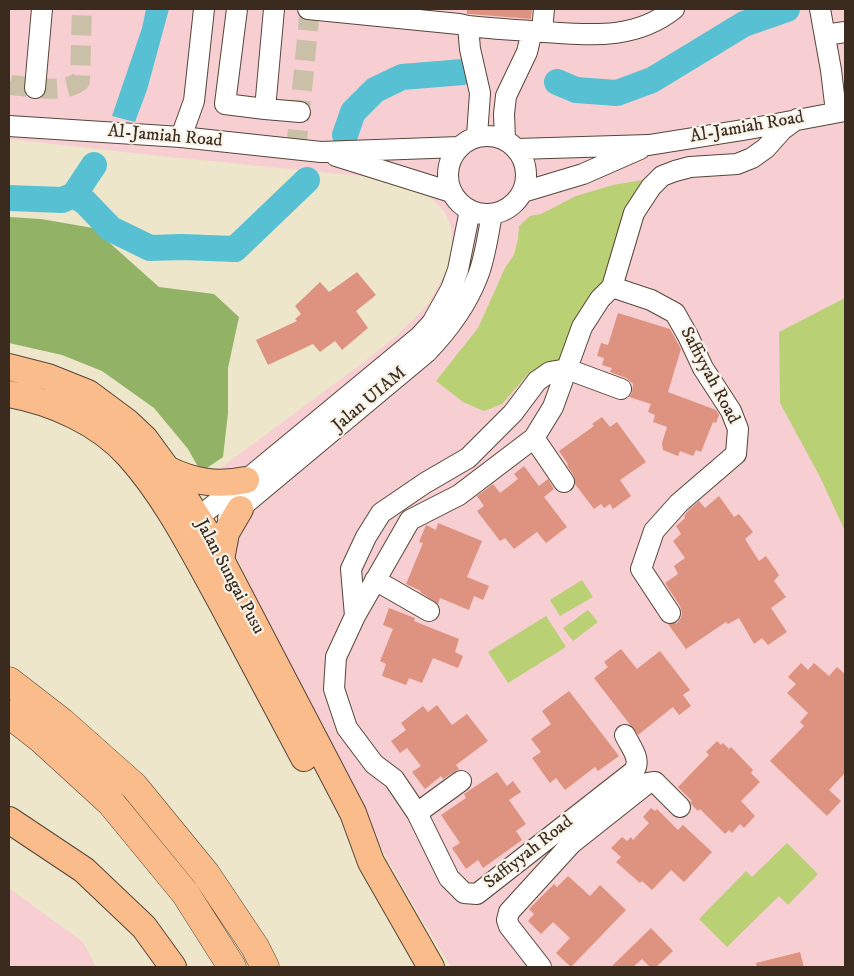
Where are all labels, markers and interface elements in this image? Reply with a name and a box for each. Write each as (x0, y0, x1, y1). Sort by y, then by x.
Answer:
street label: Al-Jamiah Road (688, 107, 806, 149)
street label: Al-Jamiah Road (107, 121, 223, 153)
street label: Saffiyyah Road (674, 324, 744, 428)
street label: Jalan UIAM (329, 363, 411, 437)
street label: Jalan Sungai Pusu (190, 516, 268, 638)
street label: Saffiyyah Road (480, 812, 578, 894)

